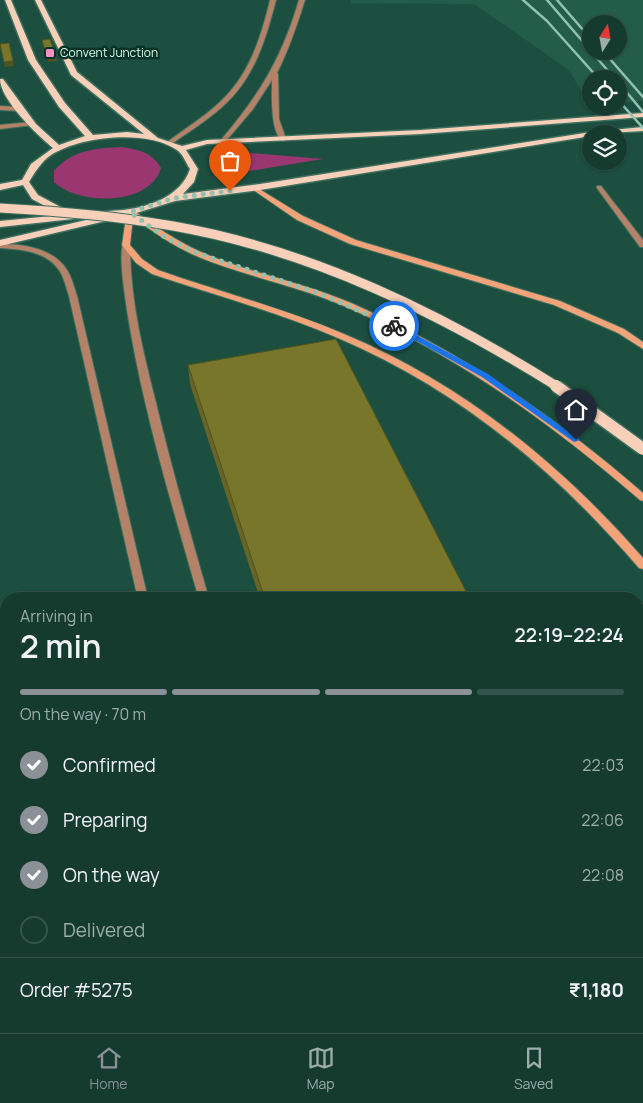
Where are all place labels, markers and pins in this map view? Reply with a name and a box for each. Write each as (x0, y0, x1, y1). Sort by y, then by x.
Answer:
place label: Convent Junction (60, 44, 158, 61)
marker: Convent Junction (44, 47, 56, 59)
pin (209, 140, 251, 191)
pin (555, 389, 597, 440)

